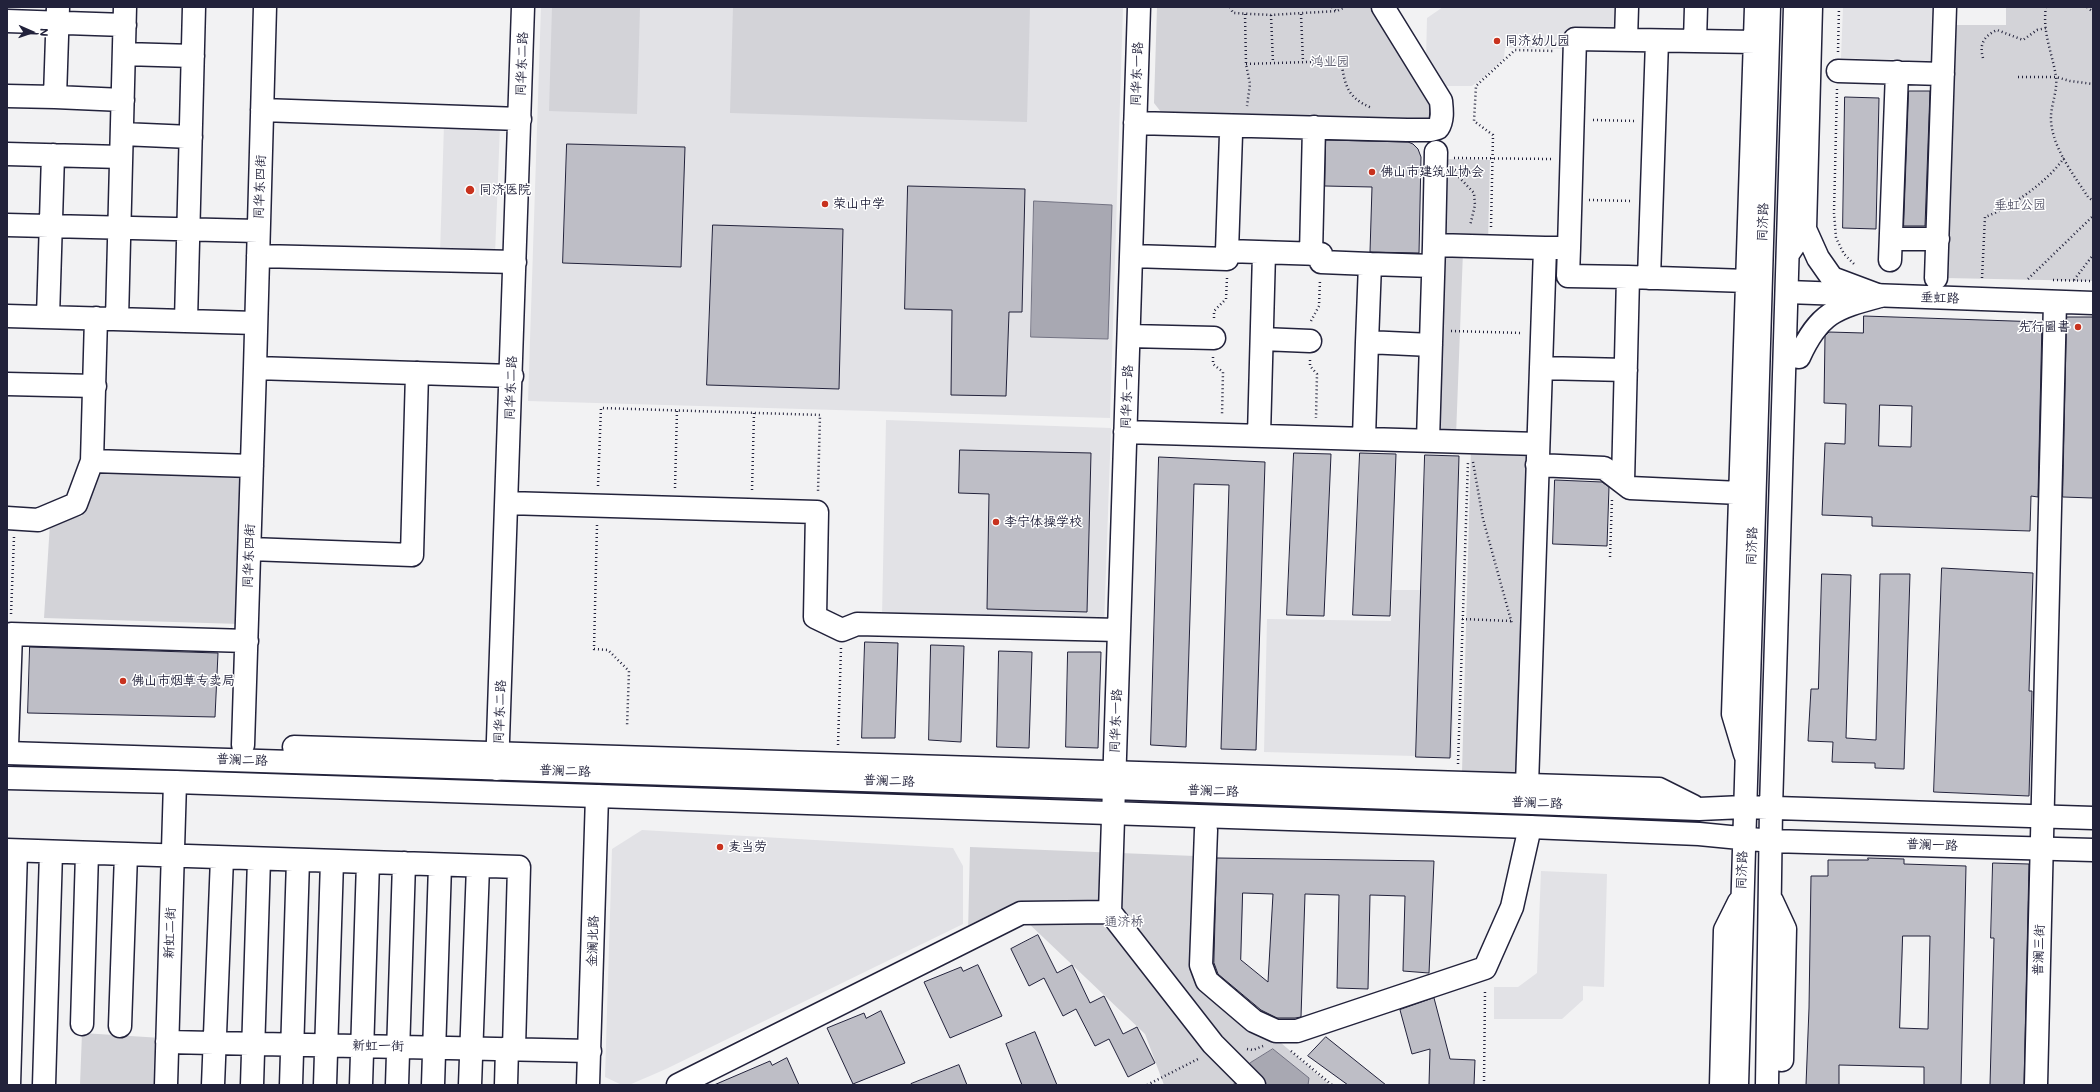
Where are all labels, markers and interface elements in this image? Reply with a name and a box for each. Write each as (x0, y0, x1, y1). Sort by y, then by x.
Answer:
north arrow (12, 12, 52, 52)
text: N (37, 28, 52, 37)
street label: 同华东二路 (513, 31, 531, 97)
place label: 同济幼儿园 (1505, 33, 1570, 49)
marker: 同济幼儿园 (1492, 36, 1502, 46)
street label: 同华东一路 (1128, 41, 1146, 107)
park label: 鸿业园 (1311, 54, 1349, 70)
street label: 同华东四街 (251, 154, 269, 220)
place label: 佛山市建筑业协会 (1380, 164, 1484, 180)
marker: 佛山市建筑业协会 (1367, 167, 1377, 177)
place label: 同济医院 (479, 182, 531, 198)
marker: 同济医院 (464, 184, 476, 196)
place label: 荣山中学 (833, 196, 885, 212)
park label: 垂虹公园 (1994, 197, 2046, 213)
marker: 荣山中学 (820, 199, 830, 209)
street label: 同济路 (1755, 202, 1771, 242)
street label: 垂虹路 (1920, 290, 1960, 306)
place label: 先行圖書 (2018, 319, 2070, 335)
marker: 先行圖書 (2073, 322, 2083, 332)
street label: 同华东二路 (502, 355, 520, 421)
street label: 同华东一路 (1118, 364, 1136, 430)
place label: 李宁体操学校 (1004, 514, 1082, 530)
marker: 李宁体操学校 (991, 517, 1001, 527)
street label: 同华东四街 (240, 523, 258, 589)
street label: 同济路 (1744, 526, 1760, 566)
place label: 佛山市烟草专卖局 (131, 673, 235, 689)
marker: 佛山市烟草专卖局 (118, 676, 128, 686)
street label: 同华东二路 (491, 679, 509, 745)
street label: 同华东一路 (1107, 688, 1125, 754)
street label: 普澜二路 (216, 751, 268, 769)
street label: 普澜二路 (539, 762, 591, 780)
street label: 普澜二路 (863, 772, 915, 790)
street label: 普澜二路 (1187, 782, 1239, 800)
street label: 普澜二路 (1511, 794, 1563, 812)
street label: 普澜一路 (1906, 836, 1958, 854)
place label: 麦当劳 (728, 839, 767, 855)
marker: 麦当劳 (715, 842, 725, 852)
street label: 同济路 (1734, 850, 1750, 890)
street label: 新虹二街 (161, 907, 179, 959)
park label: 通济桥 (1105, 914, 1143, 930)
street label: 金澜北路 (584, 915, 602, 967)
street label: 普澜三街 (2030, 924, 2048, 976)
street label: 新虹一街 (352, 1038, 404, 1054)

